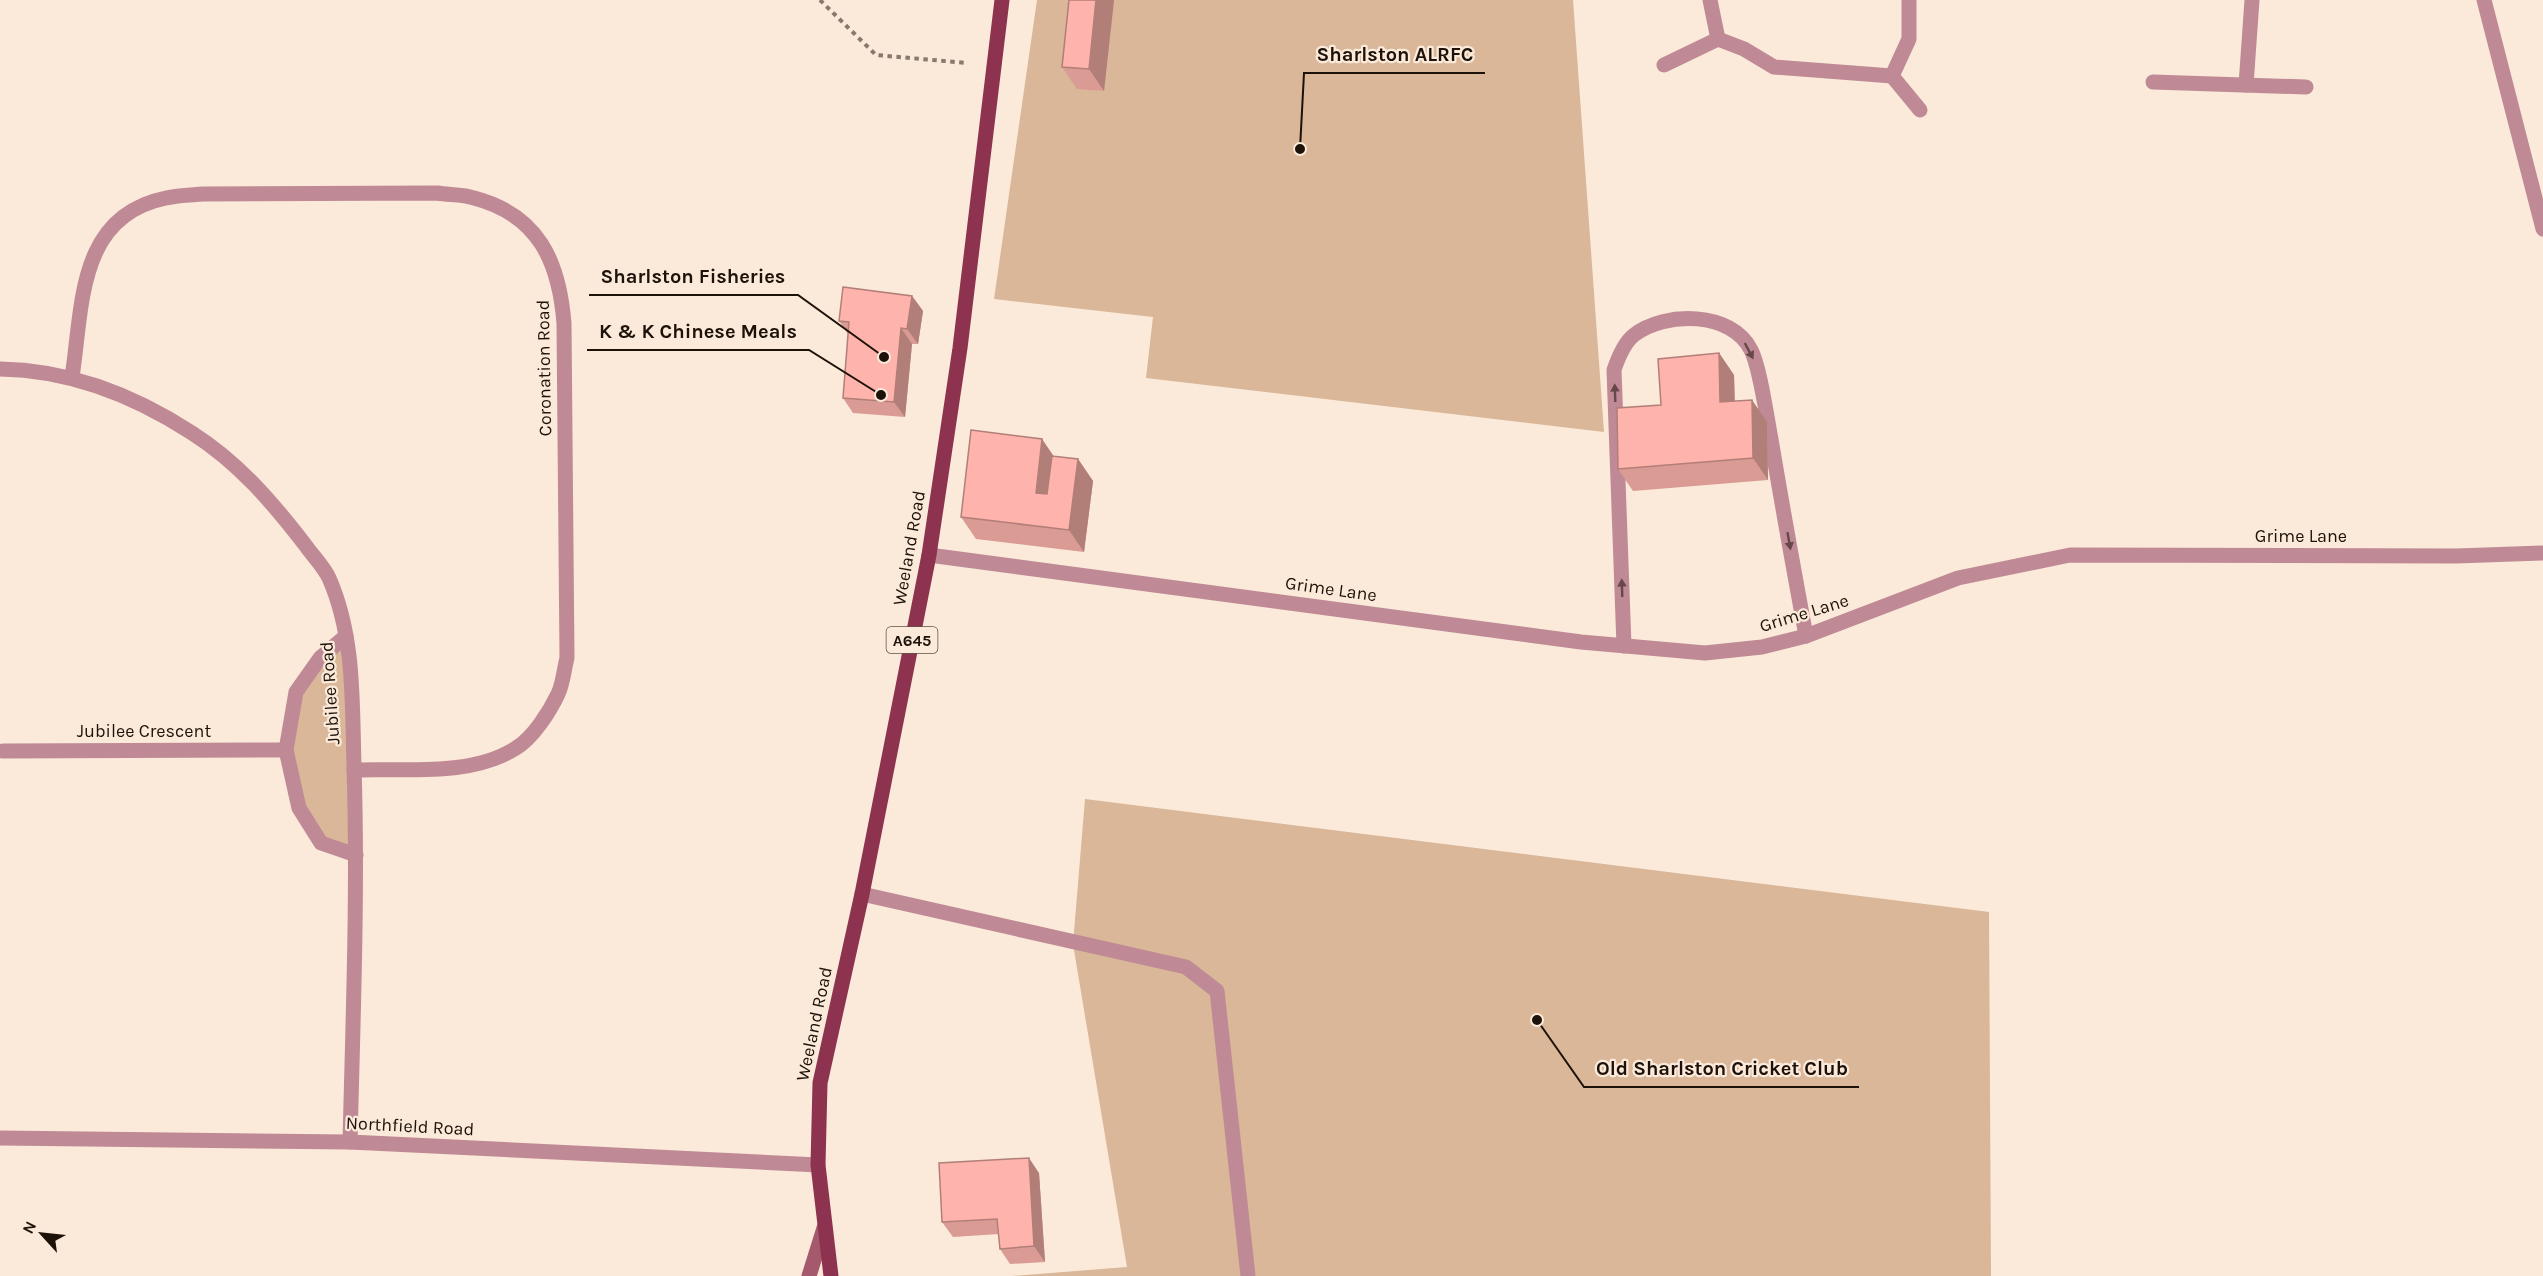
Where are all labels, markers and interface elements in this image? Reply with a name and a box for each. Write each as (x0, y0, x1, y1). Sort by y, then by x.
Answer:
callout: Sharlston ALRFC (1304, 35, 1485, 73)
text: Sharlston ALRFC (1317, 43, 1474, 66)
callout: Sharlston Fisheries (589, 257, 798, 295)
text: Sharlston Fisheries (601, 265, 785, 288)
street label: Coronation Road (532, 300, 556, 436)
callout: K & K Chinese Meals (587, 312, 809, 350)
text: K & K Chinese Meals (599, 320, 797, 343)
one-way arrow (1744, 343, 1754, 360)
one-way arrow (1611, 383, 1620, 402)
street label: Weeland Road (888, 489, 930, 607)
street label: Grime Lane (2255, 525, 2347, 547)
one-way arrow (1785, 531, 1794, 550)
street label: Grime Lane (1284, 572, 1378, 606)
one-way arrow (1617, 578, 1626, 597)
street label: Grime Lane (1757, 589, 1851, 637)
road number: A645 (886, 627, 938, 653)
street label: Jubilee Road (315, 641, 345, 745)
street label: Jubilee Crescent (77, 720, 211, 742)
street label: Weeland Road (791, 965, 837, 1083)
callout: Old Sharlston Cricket Club (1584, 1049, 1859, 1087)
text: Old Sharlston Cricket Club (1596, 1057, 1848, 1080)
street label: Northfield Road (345, 1112, 475, 1140)
north arrow (12, 1204, 72, 1264)
text: N (18, 1218, 40, 1237)

